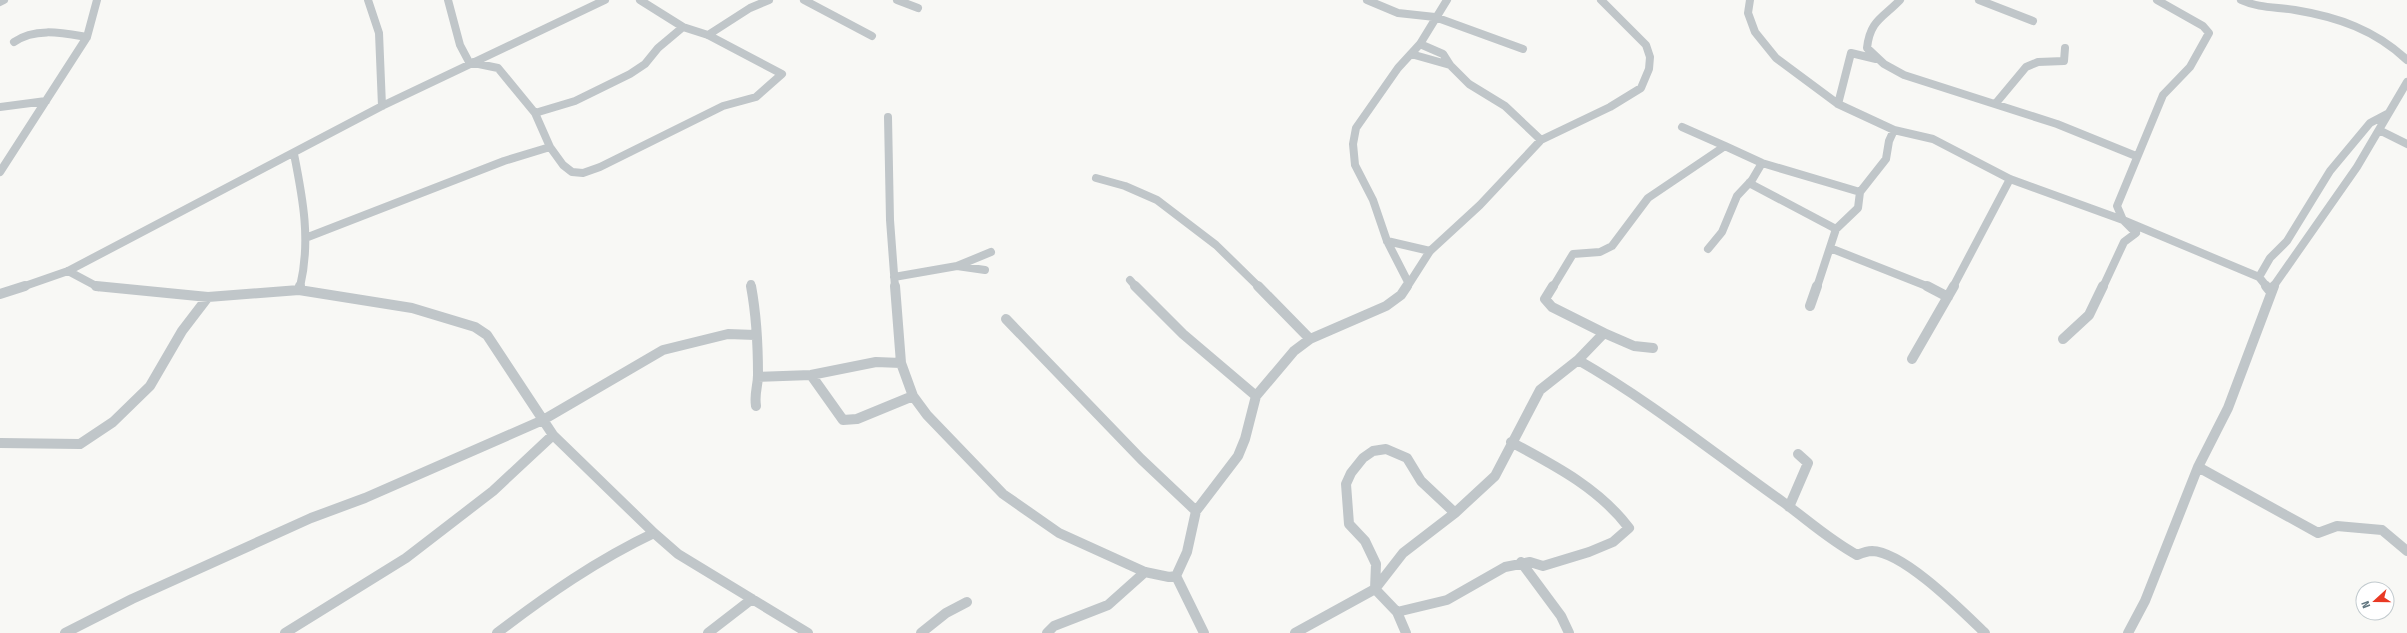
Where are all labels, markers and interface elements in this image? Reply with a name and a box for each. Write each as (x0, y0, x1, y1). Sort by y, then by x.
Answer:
north arrow (2355, 581, 2395, 621)
text: N (2359, 599, 2373, 610)

